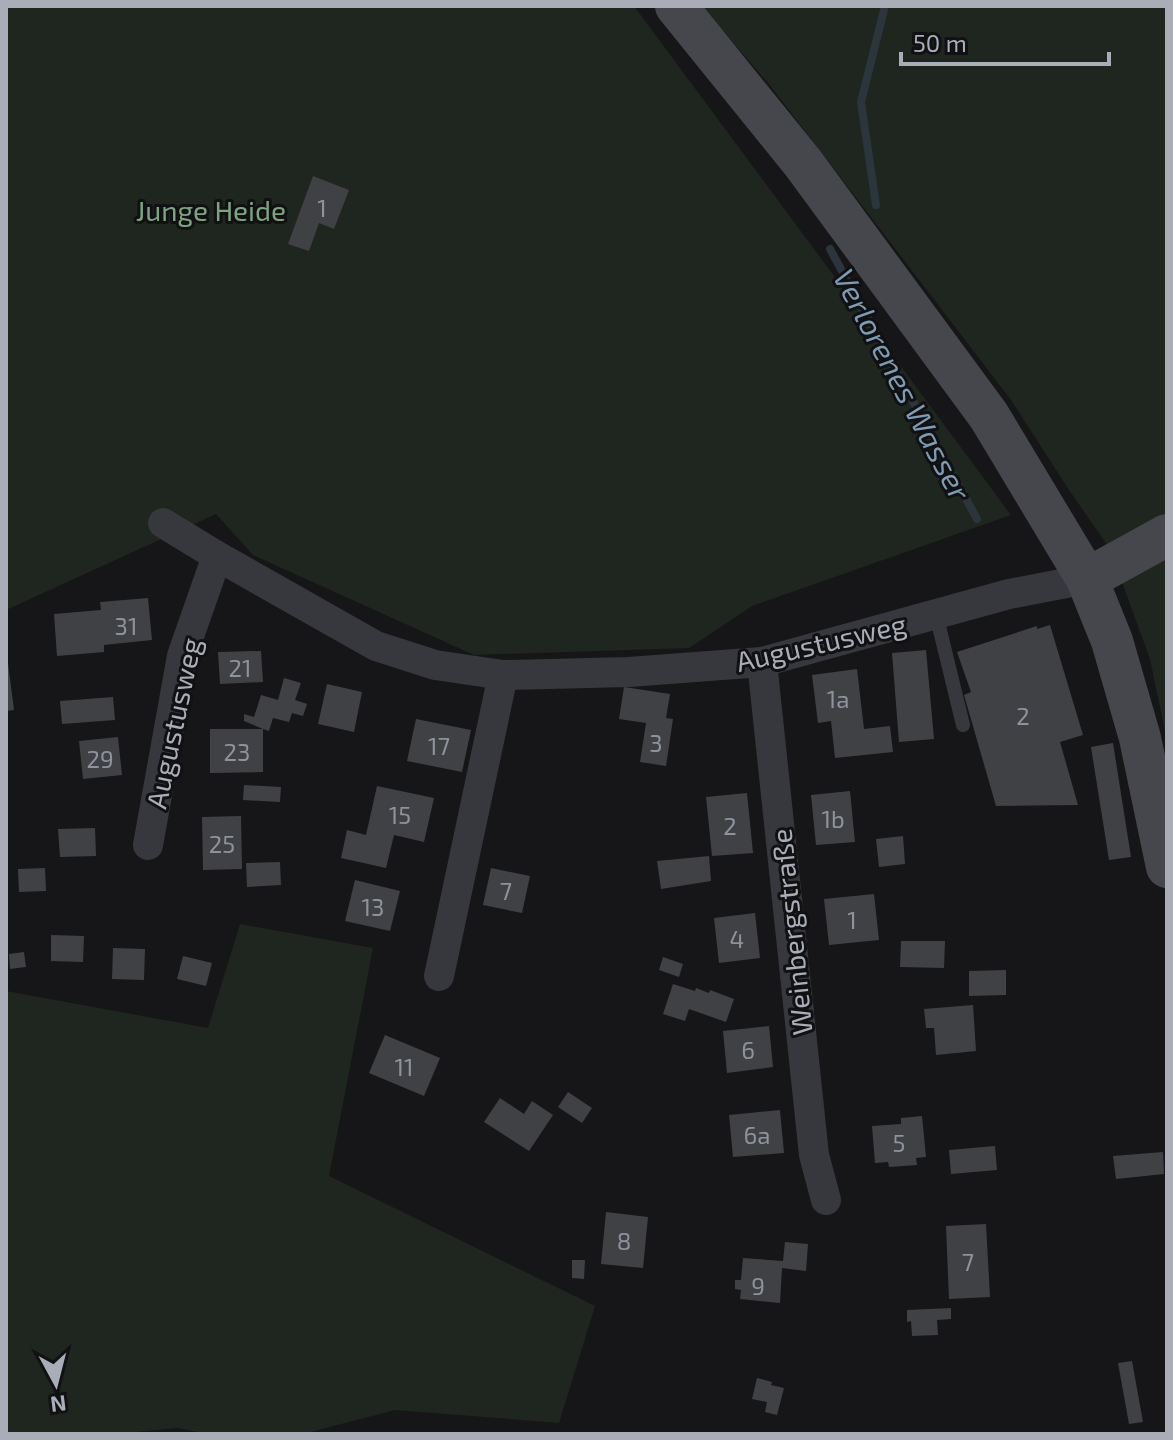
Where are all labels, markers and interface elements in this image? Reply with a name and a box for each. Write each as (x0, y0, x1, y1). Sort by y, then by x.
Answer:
scale bar (901, 16, 1109, 66)
text: 50 m (913, 28, 967, 57)
park label: Junge Heide (136, 193, 286, 227)
house number: 1 (317, 193, 327, 222)
water label: Verlorenes Wasser (827, 262, 980, 507)
street label: Augustusweg (733, 606, 910, 678)
house number: 31 (115, 611, 137, 640)
street label: Augustusweg (138, 634, 208, 811)
house number: 21 (228, 653, 252, 682)
house number: 1a (827, 684, 849, 713)
house number: 2 (1016, 701, 1030, 730)
house number: 3 (649, 728, 663, 757)
house number: 17 (428, 731, 450, 760)
house number: 23 (224, 737, 250, 766)
house number: 29 (86, 744, 114, 773)
house number: 15 (389, 800, 411, 829)
house number: 1b (821, 804, 845, 833)
house number: 2 (723, 811, 737, 840)
street label: Weinbergstraße (763, 827, 819, 1037)
house number: 25 (209, 829, 235, 858)
house number: 7 (500, 876, 512, 905)
house number: 13 (362, 892, 384, 921)
house number: 1 (847, 905, 857, 934)
house number: 4 (730, 924, 744, 953)
house number: 6 (741, 1035, 755, 1064)
house number: 11 (394, 1052, 414, 1081)
house number: 6a (744, 1120, 770, 1149)
house number: 5 (893, 1128, 905, 1157)
house number: 8 (617, 1226, 631, 1255)
house number: 7 (962, 1247, 974, 1276)
house number: 9 (751, 1271, 765, 1300)
north arrow (16, 1344, 96, 1424)
text: N (49, 1391, 68, 1419)

